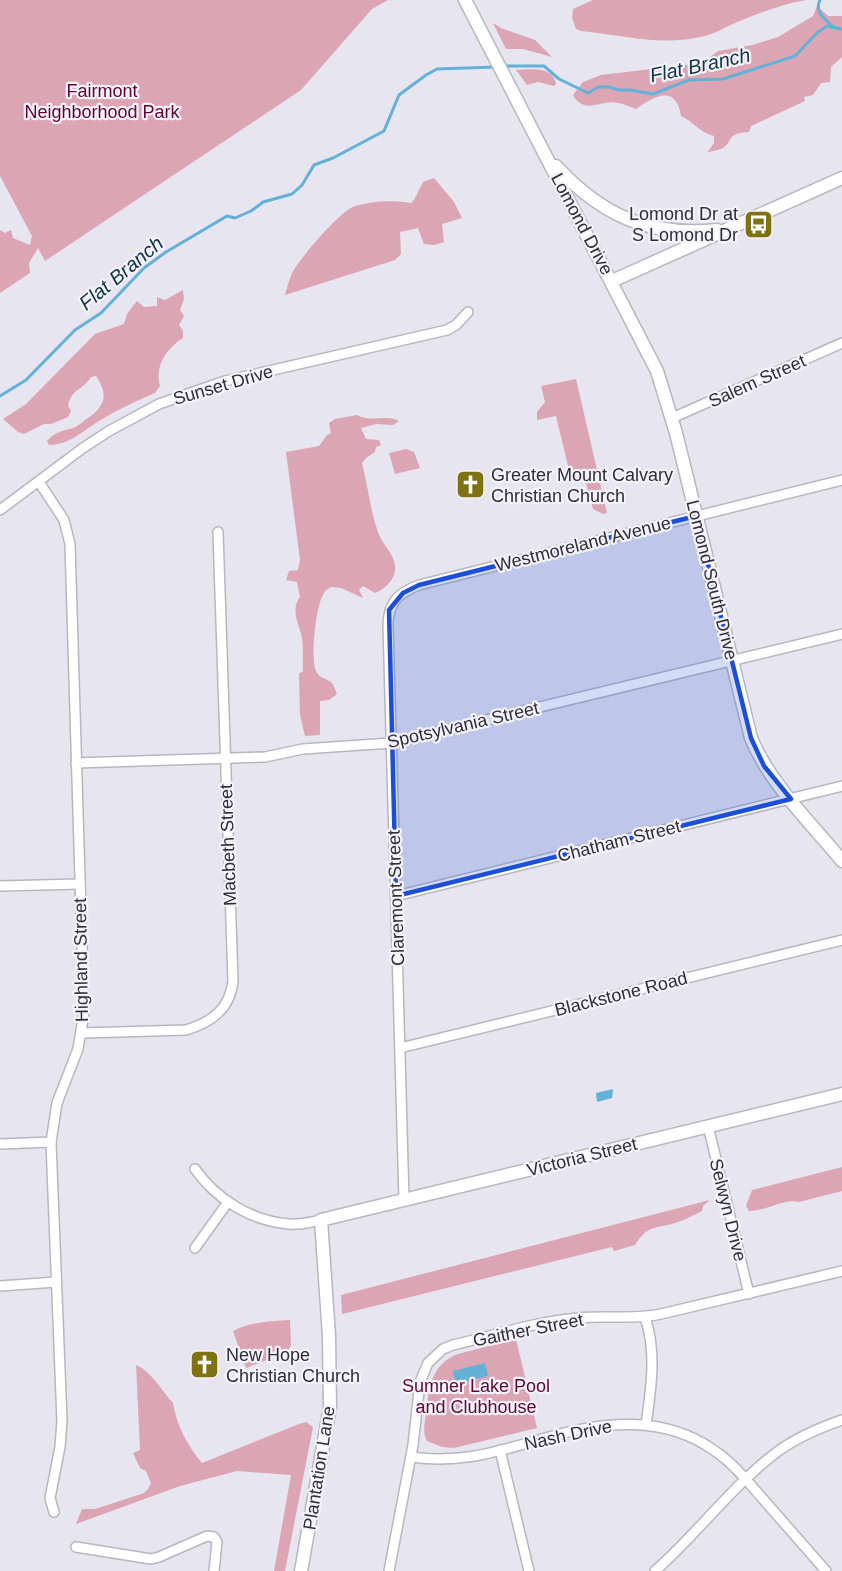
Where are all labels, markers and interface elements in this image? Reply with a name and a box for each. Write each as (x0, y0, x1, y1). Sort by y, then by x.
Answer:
water label: Flat Branch (648, 44, 752, 86)
park label: Fairmont Neighborhood Park (24, 81, 181, 122)
street label: Lomond Drive (547, 170, 617, 278)
place label: Lomond Dr at S Lomond Dr (629, 204, 738, 245)
bus stop icon: Lomond Dr at S Lomond Dr (743, 208, 775, 240)
water label: Flat Branch (75, 232, 167, 314)
street label: Salem Street (705, 351, 809, 411)
street label: Sunset Drive (171, 361, 275, 409)
place label: Greater Mount Calvary Christian Church (491, 465, 673, 506)
church icon: Greater Mount Calvary Christian Church (454, 469, 486, 501)
street label: Lomond South Drive (682, 498, 742, 662)
street label: Westmoreland Avenue (493, 512, 673, 576)
street label: Spotsylvania Street (385, 698, 541, 752)
street label: Macbeth Street (216, 784, 240, 906)
street label: Chatham Street (555, 816, 683, 866)
street label: Claremont Street (384, 830, 408, 966)
street label: Highland Street (70, 898, 92, 1022)
street label: Blackstone Road (553, 968, 689, 1020)
street label: Victoria Street (525, 1134, 639, 1180)
street label: Selwyn Drive (706, 1157, 750, 1263)
street label: Gaither Street (471, 1309, 585, 1351)
place label: New Hope Christian Church (226, 1345, 360, 1386)
church icon: New Hope Christian Church (189, 1349, 221, 1381)
park label: Sumner Lake Pool and Clubhouse (402, 1376, 550, 1417)
street label: Plantation Lane (299, 1405, 339, 1531)
street label: Nash Drive (522, 1416, 614, 1454)

